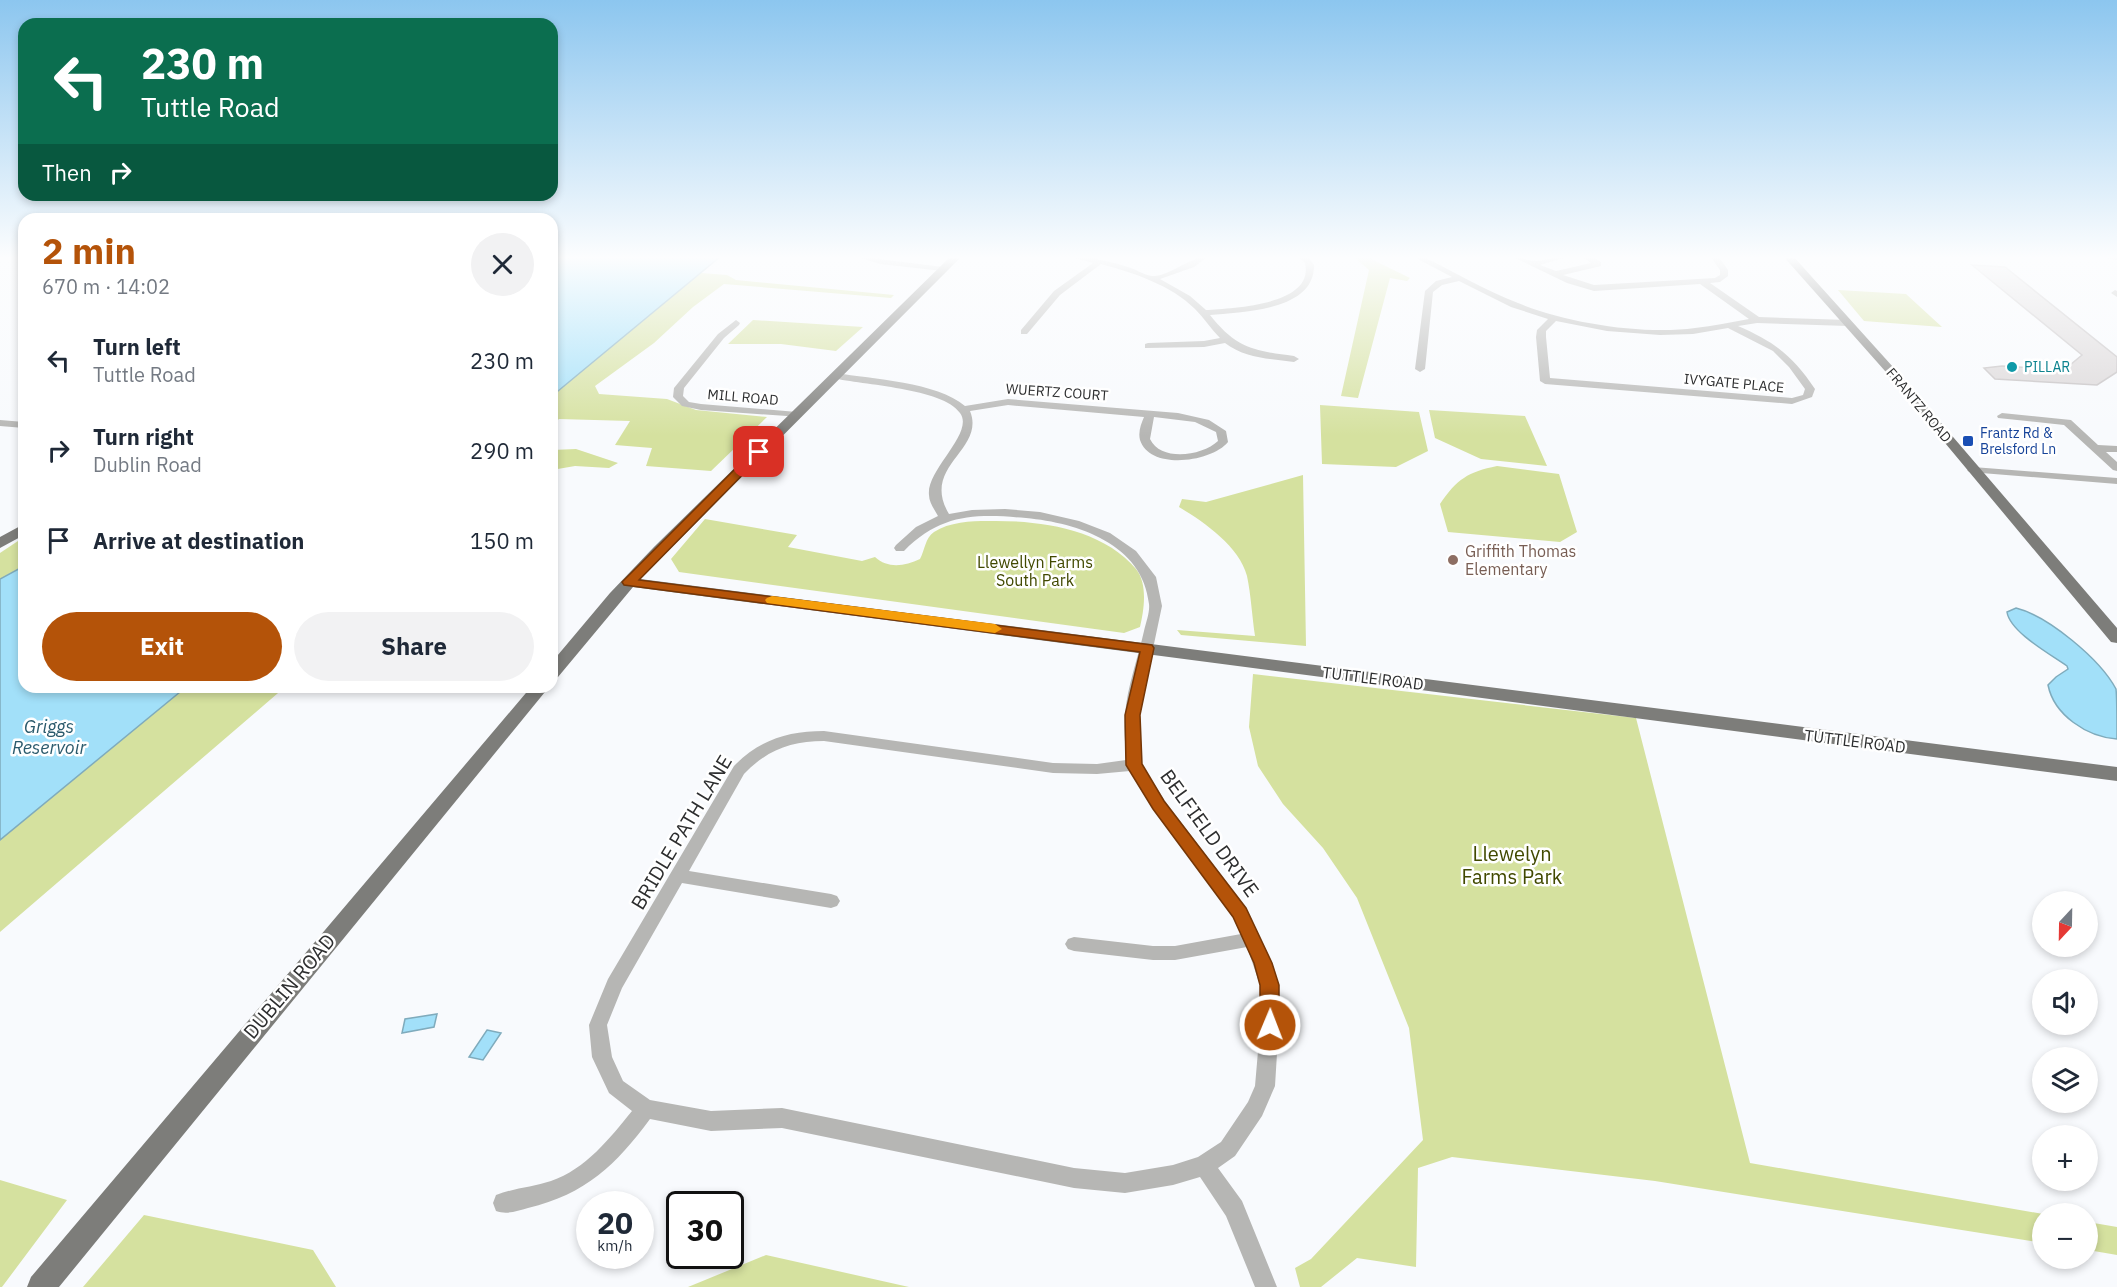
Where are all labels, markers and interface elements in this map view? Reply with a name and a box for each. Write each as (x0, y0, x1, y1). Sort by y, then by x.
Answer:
text: 230 m (141, 36, 264, 91)
icon: left (42, 42, 120, 120)
text: Tuttle Road (141, 89, 280, 124)
icon: right (104, 156, 137, 189)
text: Then (42, 158, 92, 187)
text: 2 min (42, 227, 136, 274)
button: close (471, 233, 534, 296)
text: 670 m · 14:02 (42, 273, 170, 300)
text: Turn left (93, 332, 181, 361)
icon: left (42, 344, 75, 377)
text: 230 m (470, 346, 534, 375)
place label: PILLAR (2024, 358, 2070, 376)
marker: PILLAR (2005, 360, 2019, 374)
text: Tuttle Road (93, 361, 196, 388)
street label: FRANTZ ROAD (1883, 364, 1955, 446)
street label: IVYGATE PLACE (1683, 370, 1785, 396)
street label: WUERTZ COURT (1005, 379, 1109, 405)
street label: MILL ROAD (707, 385, 779, 409)
text: Turn right (93, 422, 194, 451)
place label: Frantz Rd & Brelsford Ln (1980, 424, 2056, 458)
pin (733, 426, 784, 477)
icon: right (42, 434, 75, 467)
marker: Frantz Rd & Brelsford Ln (1961, 434, 1975, 448)
icon: arrive (742, 435, 775, 468)
text: 290 m (470, 436, 534, 465)
text: Dublin Road (93, 451, 202, 478)
icon: arrive (42, 524, 75, 557)
text: Arrive at destination (93, 526, 304, 555)
text: 150 m (470, 526, 534, 555)
place label: Griffith Thomas Elementary (1465, 541, 1576, 579)
park label: Llewellyn Farms South Park (977, 552, 1093, 590)
marker: Griffith Thomas Elementary (1446, 553, 1460, 567)
button: Exit (42, 612, 282, 681)
button: Share (294, 612, 534, 681)
street label: TUTTLE ROAD (1321, 662, 1425, 694)
water label: Griggs Reservoir (12, 715, 86, 759)
street label: TUTTLE ROAD (1803, 725, 1907, 757)
street label: BRIDLE PATH LANE (624, 750, 738, 914)
street label: BELFIELD DRIVE (1154, 764, 1266, 902)
park label: Llewelyn Farms Park (1462, 840, 1563, 890)
north arrow (2032, 891, 2098, 957)
map controls (2032, 891, 2098, 1269)
street label: DUBLIN ROAD (237, 928, 341, 1044)
button: sound (2032, 969, 2098, 1035)
position arrow (1238, 993, 1302, 1057)
button: layers (2032, 1047, 2098, 1113)
button: + (2032, 1125, 2098, 1191)
speed limit sign: 30 (666, 1191, 744, 1269)
text: 20 (597, 1203, 633, 1242)
button: − (2032, 1203, 2098, 1269)
text: km/h (597, 1236, 633, 1255)

